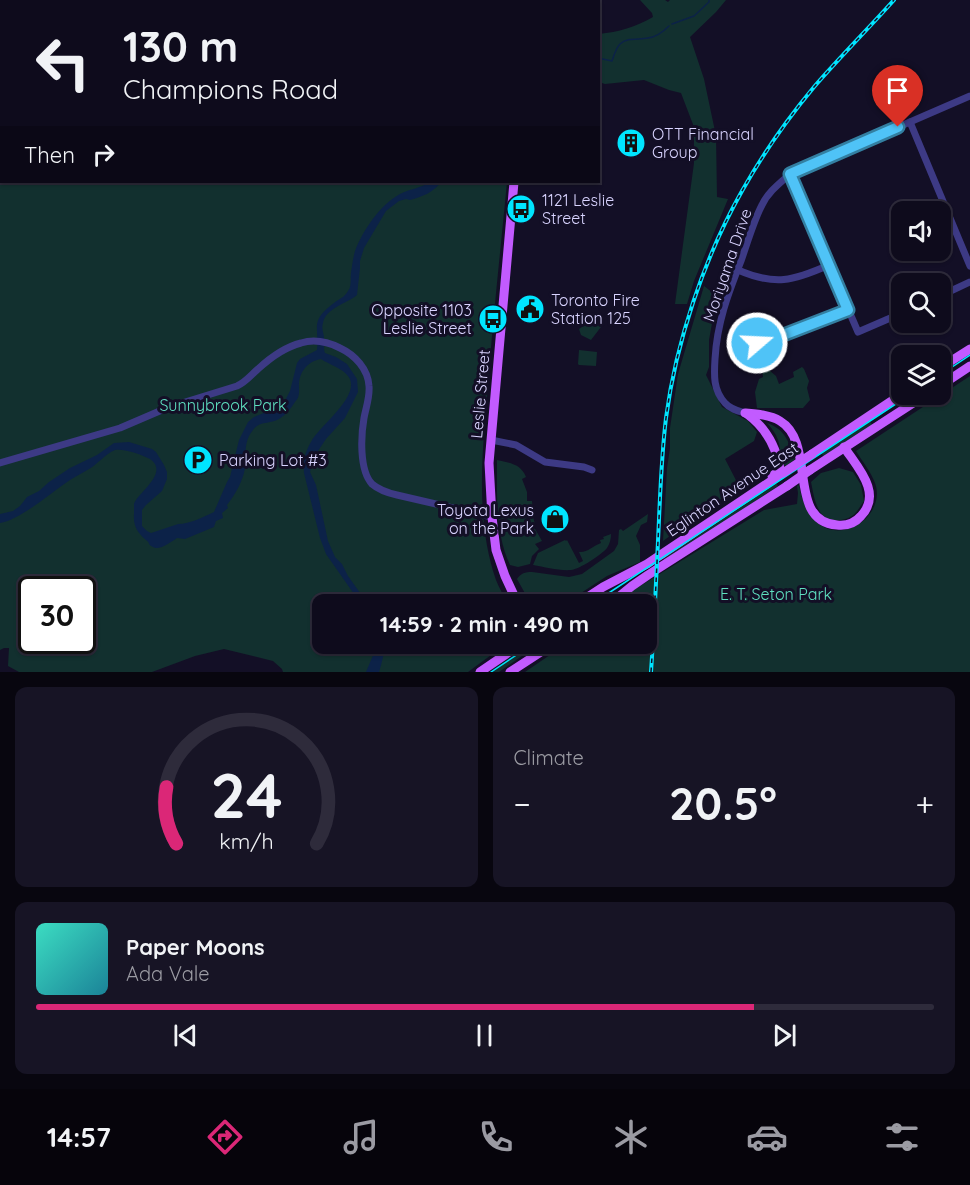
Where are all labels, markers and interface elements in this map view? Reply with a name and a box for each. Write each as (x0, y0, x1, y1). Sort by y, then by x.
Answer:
text: 130 m (123, 20, 238, 73)
icon: left (24, 24, 102, 102)
pin (872, 65, 923, 127)
text: Champions Road (123, 72, 338, 106)
icon: arrive (881, 74, 914, 107)
place label: OTT Financial Group (652, 124, 754, 162)
building icon: OTT Financial Group (615, 127, 647, 159)
icon: right (87, 138, 120, 171)
text: Then (24, 141, 75, 169)
place label: 1121 Leslie Street (542, 190, 614, 228)
bus stop icon: 1121 Leslie Street (505, 193, 537, 225)
map controls (891, 201, 951, 405)
button: sound (891, 201, 951, 261)
street label: Moriyama Drive (698, 206, 756, 324)
button: search (891, 273, 951, 333)
place label: Toronto Fire Station 125 (551, 290, 640, 328)
public building icon: Toronto Fire Station 125 (514, 293, 546, 325)
place label: Opposite 1103 Leslie Street (371, 300, 472, 338)
bus stop icon: Opposite 1103 Leslie Street (477, 303, 509, 335)
position arrow (725, 311, 789, 375)
button: layers (891, 345, 951, 405)
street label: Leslie Street (466, 349, 494, 439)
park label: Sunnybrook Park (159, 395, 287, 415)
street label: Eglinton Avenue East (662, 437, 802, 541)
parking icon: Parking Lot #3 (182, 444, 214, 476)
place label: Parking Lot #3 (219, 450, 327, 470)
place label: Toyota Lexus on the Park (437, 500, 534, 538)
shop icon: Toyota Lexus on the Park (539, 503, 571, 535)
speed limit sign: 30 (18, 576, 96, 654)
park label: E. T. Seton Park (720, 584, 832, 604)
text: 14:59 · 2 min · 490 m (380, 610, 589, 638)
text: Climate (514, 745, 584, 770)
text: 24 (210, 756, 282, 834)
text: 20.5° (669, 775, 777, 831)
text: − (514, 783, 531, 824)
text: + (915, 783, 934, 824)
text: km/h (219, 828, 273, 854)
text: Paper Moons (126, 933, 265, 961)
text: Ada Vale (126, 961, 210, 986)
icon: previous (169, 1019, 202, 1052)
icon: pause (468, 1019, 501, 1052)
icon: next (768, 1019, 801, 1052)
icon: directions (204, 1116, 246, 1158)
icon: music (340, 1116, 382, 1158)
icon: phone (475, 1116, 517, 1158)
icon: climate (610, 1116, 652, 1158)
icon: car (746, 1116, 788, 1158)
icon: filters (881, 1116, 923, 1158)
text: 14:57 (47, 1120, 111, 1154)

